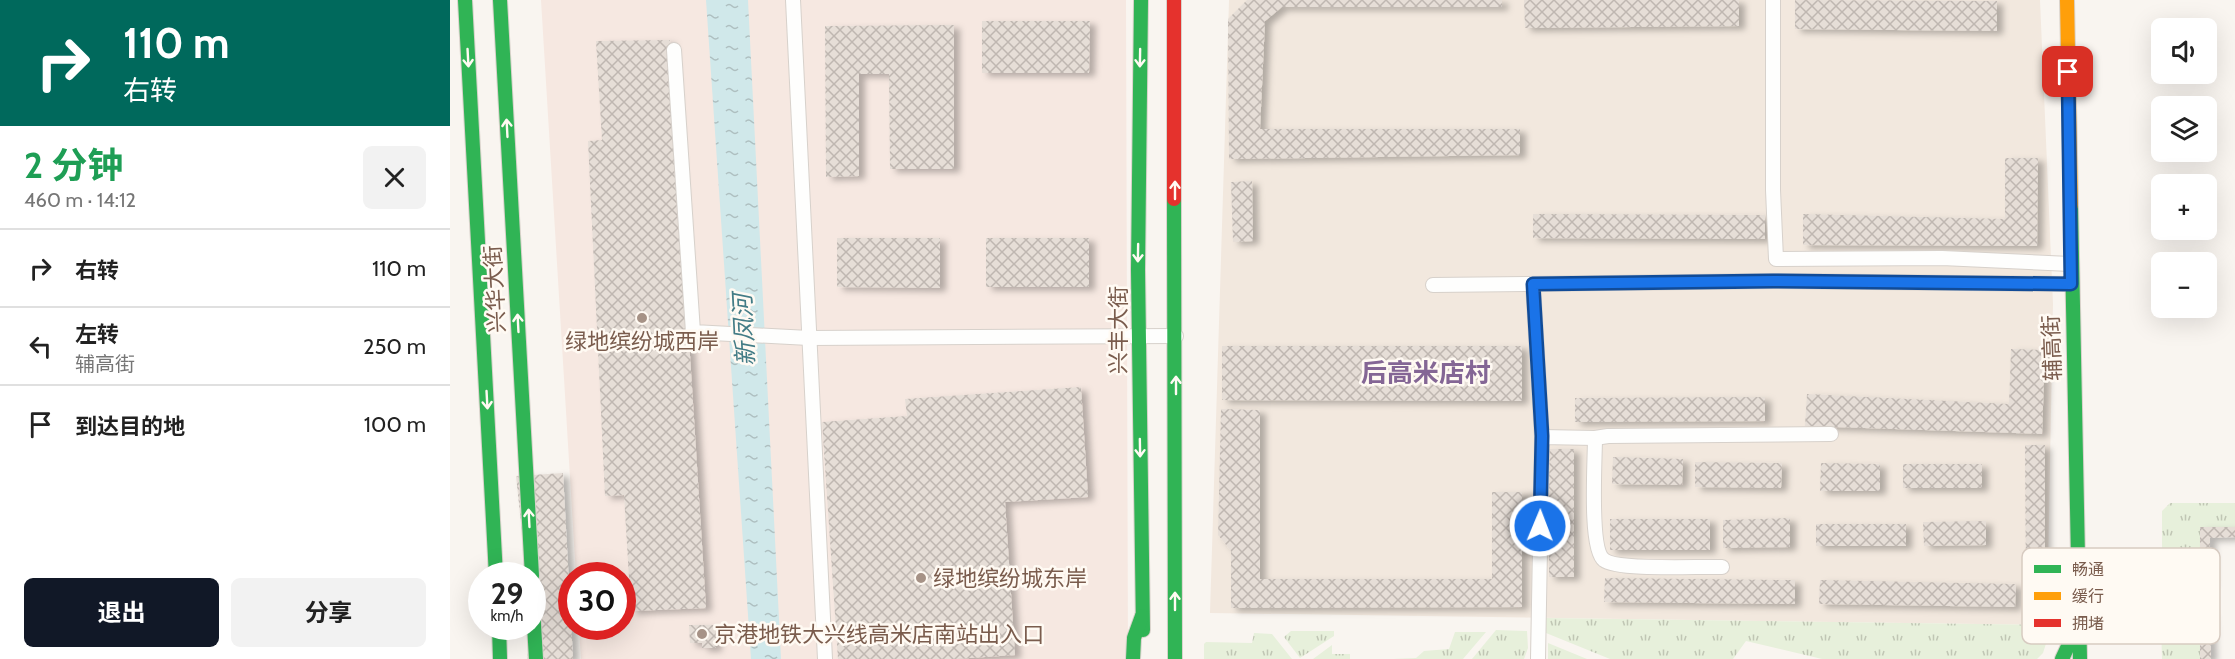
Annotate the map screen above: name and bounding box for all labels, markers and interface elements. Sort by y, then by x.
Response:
text: 110 m [123,17,230,69]
map controls [2151,18,2217,318]
button: sound [2151,18,2217,84]
icon: right [24,24,102,102]
pin [2042,46,2093,97]
one-way arrow [463,48,474,68]
one-way arrow [1135,48,1146,68]
icon: arrive [2051,55,2084,88]
text: 右转 [123,74,177,107]
button: layers [2151,96,2217,162]
one-way arrow [502,119,513,139]
text: 2 分钟 [24,143,123,187]
button: close [363,146,426,209]
button: + [2151,174,2217,240]
one-way arrow [1169,180,1181,200]
text: 460 m · 14:12 [24,188,136,212]
one-way arrow [1133,243,1144,263]
street label: 兴华大街 [479,244,511,334]
icon: right [24,252,57,285]
button: − [2151,252,2217,318]
text: 110 m [372,255,426,282]
text: 右转 [75,257,119,284]
street label: 兴丰大街 [1105,286,1132,374]
water label: 新凤河 [727,289,760,367]
marker: 绿地缤纷城西岸 [635,311,649,325]
one-way arrow [512,313,523,333]
street label: 辅高街 [2037,315,2067,381]
text: 左转 [75,321,119,348]
place label: 绿地缤纷城西岸 [565,328,719,355]
icon: left [24,330,57,363]
text: 250 m [363,333,426,360]
text: 辅高街 [75,352,135,376]
district label: 后高米店村 [1361,357,1491,389]
one-way arrow [1170,375,1182,395]
one-way arrow [481,389,492,409]
icon: arrive [24,408,57,441]
text: 100 m [364,411,426,438]
text: 到达目的地 [75,413,185,440]
one-way arrow [1134,438,1146,458]
position arrow [1508,494,1572,558]
one-way arrow [523,508,534,528]
legend [2022,548,2220,644]
text: 畅通 [2072,560,2104,579]
speed limit sign: 30 [558,562,636,640]
place label: 绿地缤纷城东岸 [933,565,1087,592]
marker: 绿地缤纷城东岸 [914,571,928,585]
text: 29 [491,575,523,612]
button: 退出 [24,578,219,647]
button: 分享 [231,578,426,647]
text: 缓行 [2072,587,2104,606]
one-way arrow [1169,591,1181,611]
text: km/h [491,607,523,625]
text: 拥堵 [2072,614,2104,633]
place label: 京港地铁大兴线高米店南站出入口 [714,621,1044,648]
marker: 京港地铁大兴线高米店南站出入口 [695,627,709,641]

